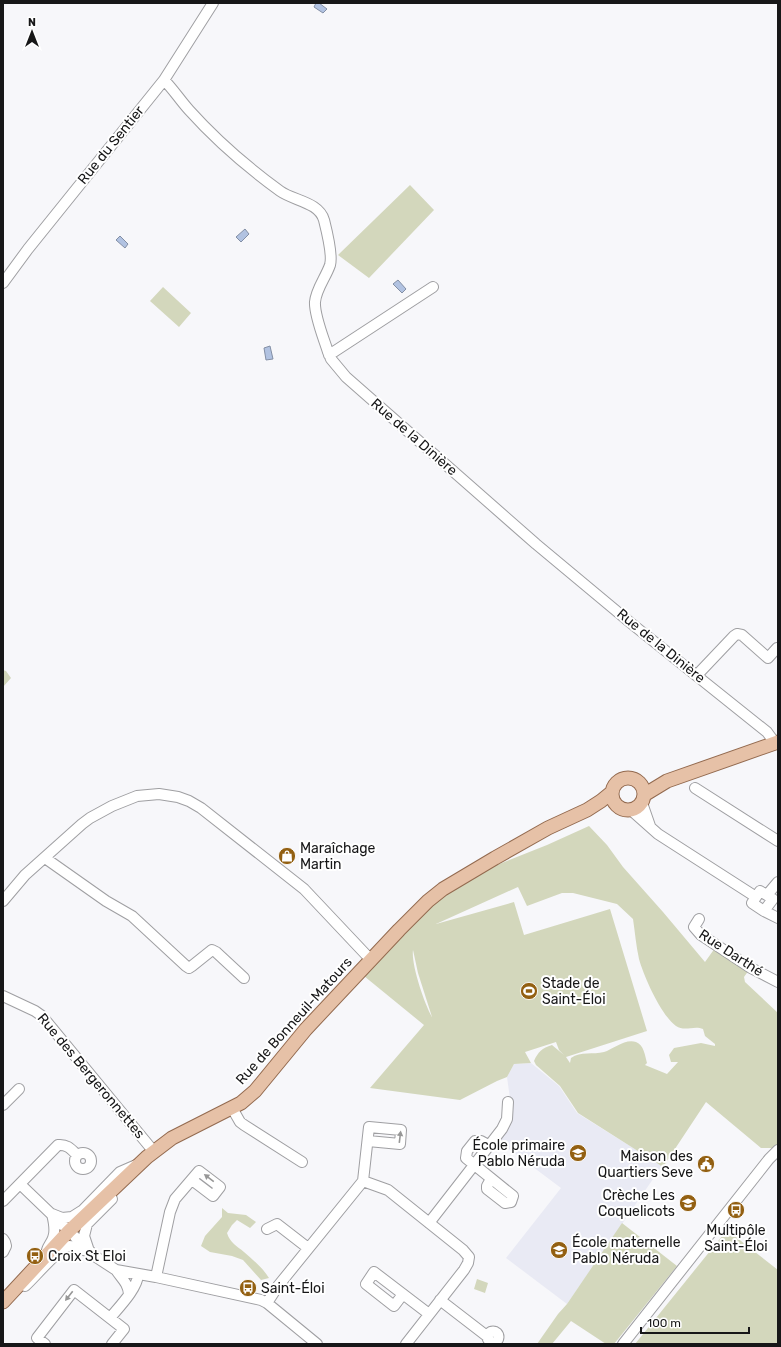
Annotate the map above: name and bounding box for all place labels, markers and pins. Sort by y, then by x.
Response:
place label: Maraîchage Martin [300,840,376,873]
shop icon: Maraîchage Martin [277,846,297,866]
place label: Stade de Saint-Éloi [542,975,606,1008]
sports icon: Stade de Saint-Éloi [519,981,539,1001]
place label: École primaire Pablo Néruda [473,1136,565,1170]
school or university icon: École primaire Pablo Néruda [568,1143,588,1163]
place label: Maison des Quartiers Seve [598,1148,693,1181]
public building icon: Maison des Quartiers Seve [696,1154,716,1174]
place label: Crèche Les Coquelicots [598,1187,675,1220]
school or university icon: Crèche Les Coquelicots [678,1193,698,1213]
bus stop icon: Multipôle Saint-Éloi [726,1200,746,1220]
place label: Multipôle Saint-Éloi [704,1222,768,1255]
place label: École maternelle Pablo Néruda [572,1233,681,1267]
school or university icon: École maternelle Pablo Néruda [549,1240,569,1260]
bus stop icon: Croix St Eloi [25,1246,45,1266]
place label: Croix St Eloi [48,1248,126,1265]
bus stop icon: Saint-Éloi [238,1278,258,1298]
place label: Saint-Éloi [261,1279,325,1297]

